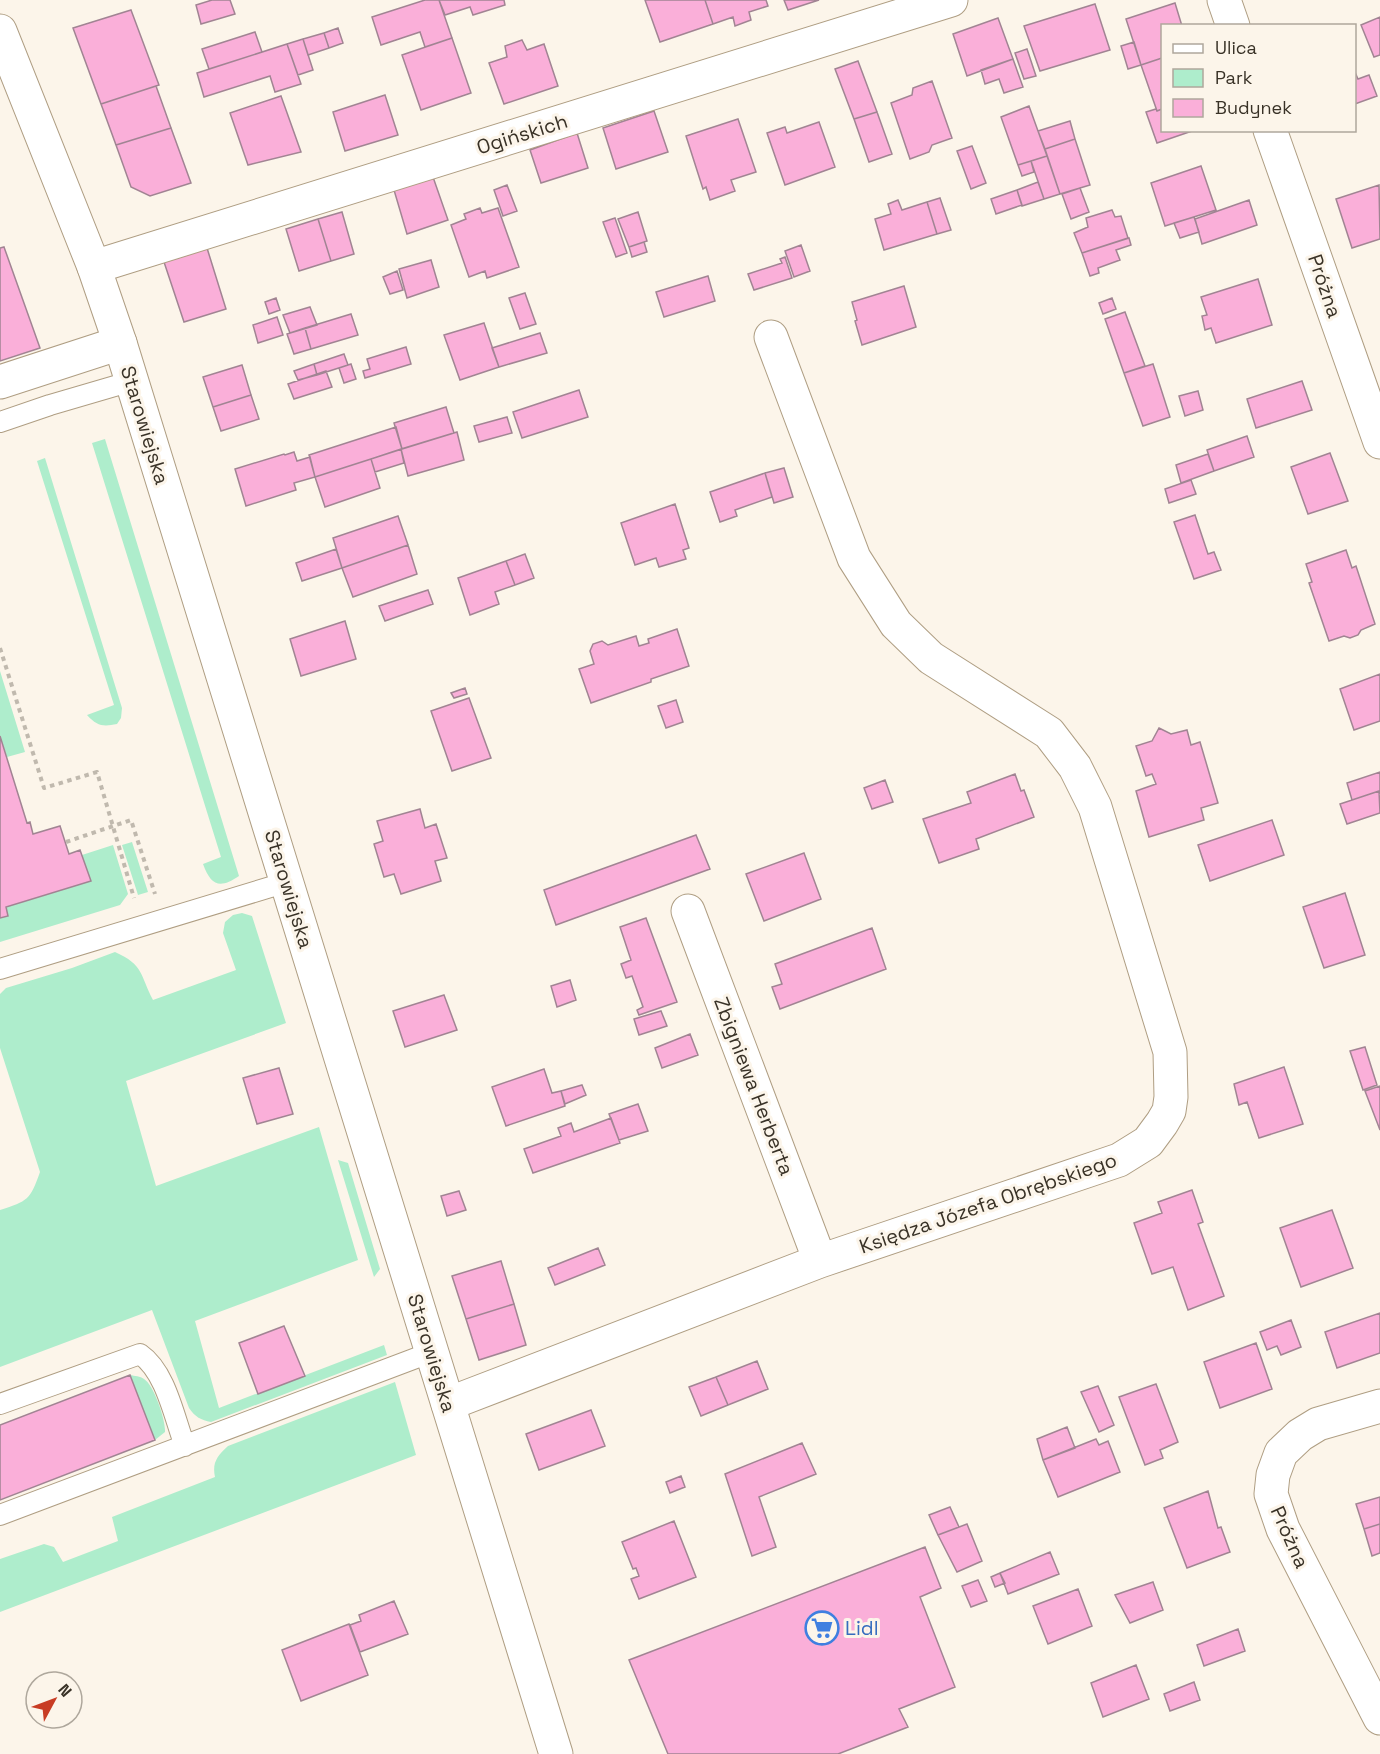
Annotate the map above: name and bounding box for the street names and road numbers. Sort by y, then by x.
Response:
street label: Ogińskich [473,108,571,160]
street label: Próżna [1302,251,1348,321]
street label: Starowiejska [115,363,175,487]
street label: Starowiejska [259,827,319,951]
street label: Zbigniewa Herberta [708,993,800,1179]
street label: Księdza Józefa Obrębskiego [856,1147,1120,1259]
street label: Starowiejska [402,1291,462,1415]
street label: Próżna [1265,1502,1315,1572]

